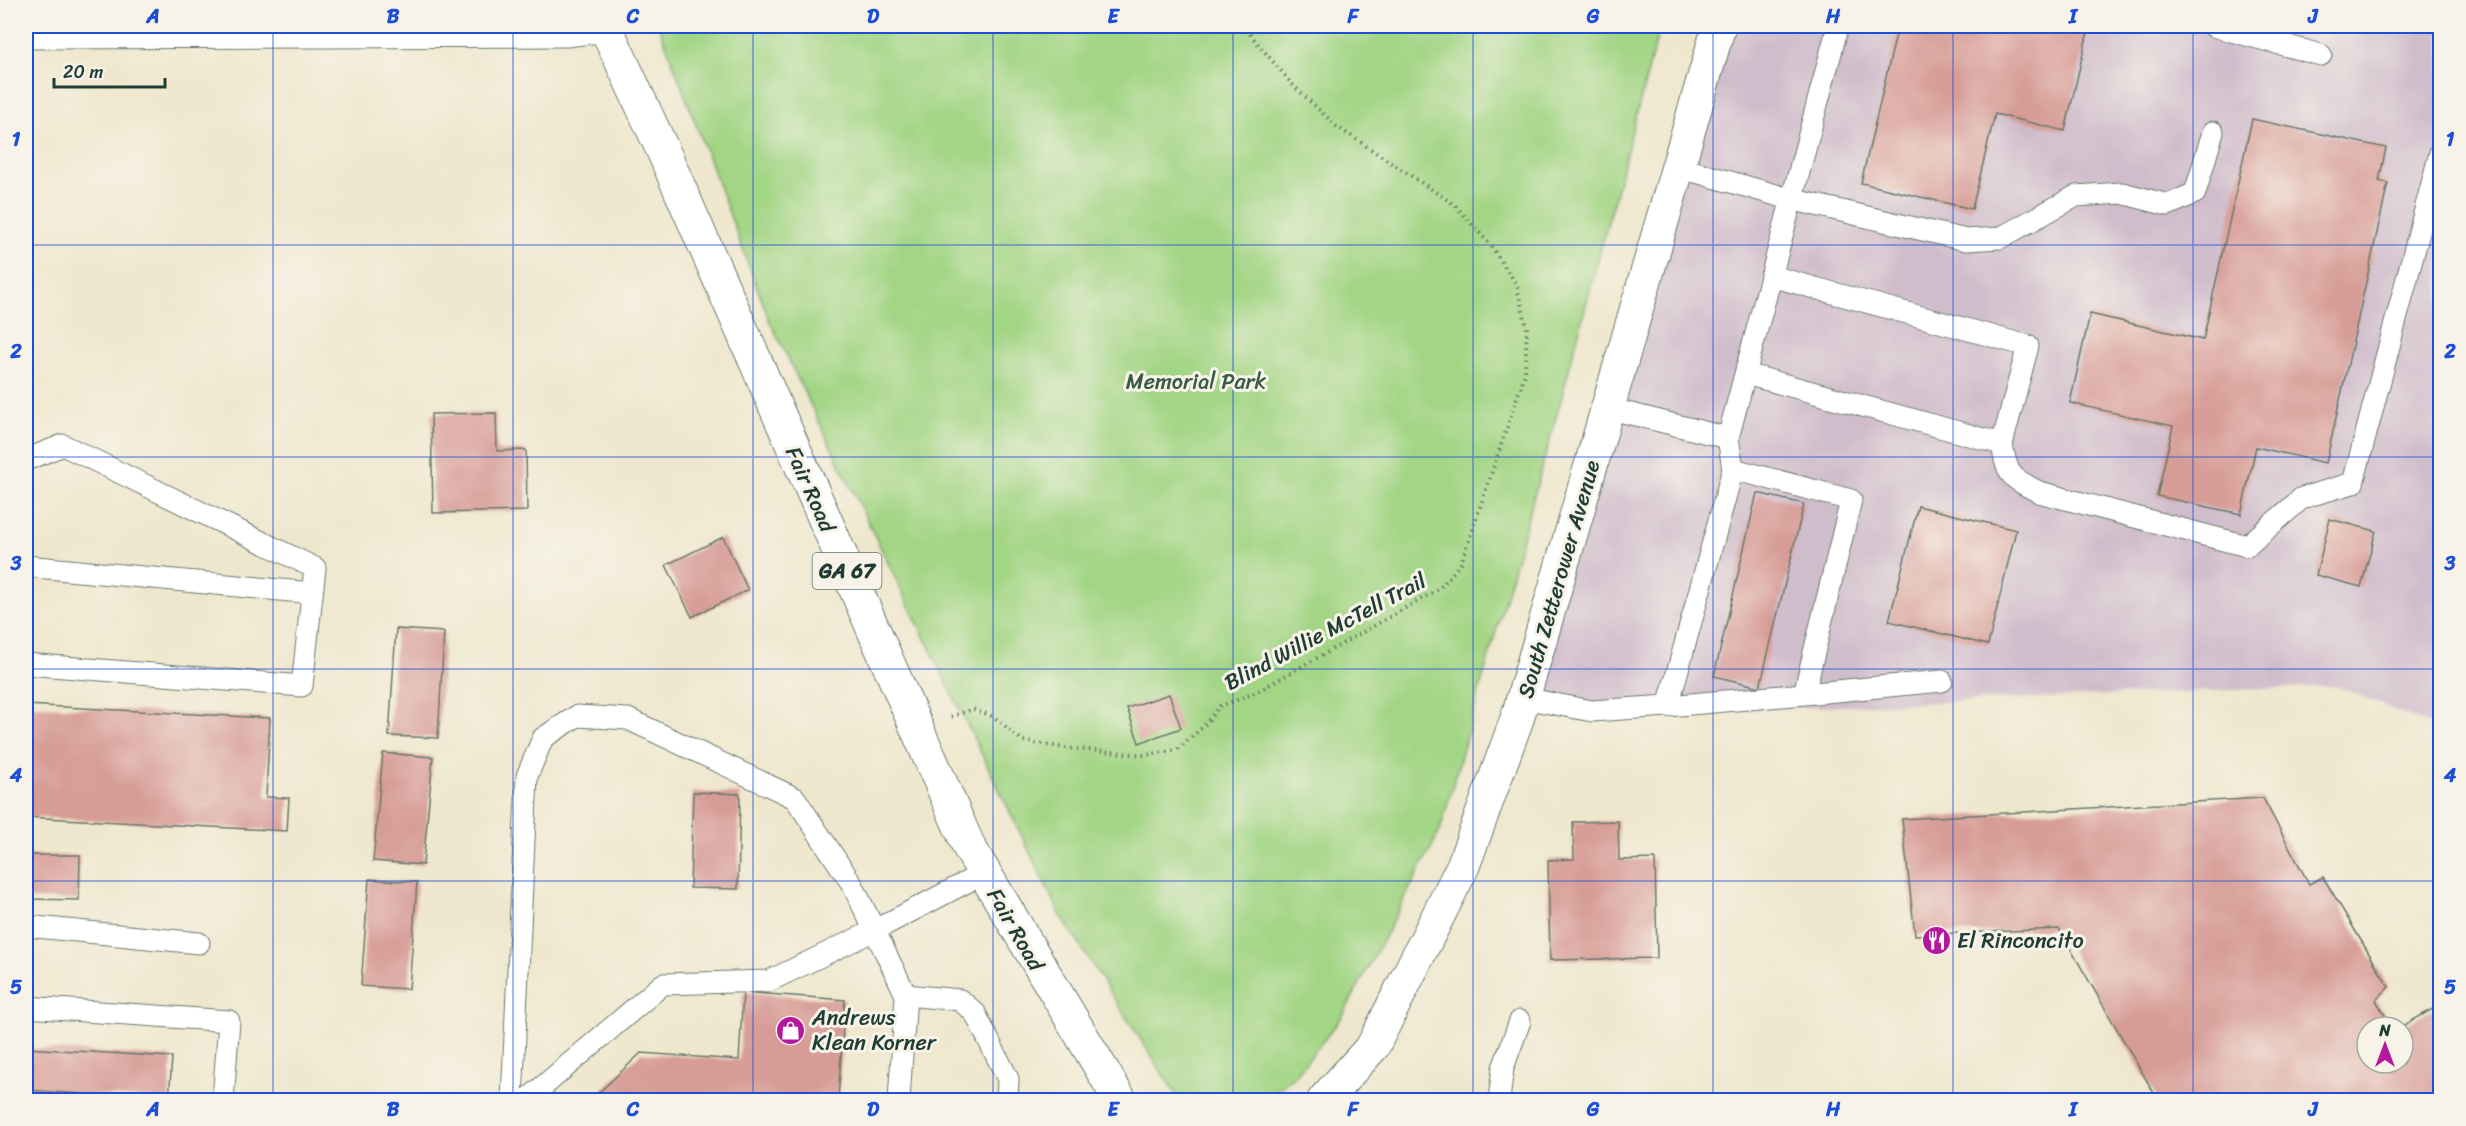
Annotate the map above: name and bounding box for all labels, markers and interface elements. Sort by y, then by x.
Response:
text: A [145,0,160,34]
text: B [387,0,400,34]
text: C [626,0,640,34]
text: D [867,0,880,34]
text: E [1107,0,1120,34]
text: F [1347,0,1360,34]
text: G [1586,0,1600,34]
text: H [1825,0,1841,34]
text: I [2068,0,2079,34]
text: J [2307,0,2319,34]
scale bar [54,51,165,89]
text: 20 m [63,56,103,88]
text: 1 [12,122,21,157]
text: 1 [2446,122,2455,157]
text: 2 [9,334,22,369]
text: 2 [2443,334,2456,369]
park label: Memorial Park [1126,362,1267,401]
street label: Fair Road [774,440,847,540]
street label: South Zetterower Avenue [1506,455,1611,703]
text: 3 [10,546,22,581]
text: 3 [2444,546,2456,581]
road number: GA 67 [812,553,882,589]
street label: Blind Willie McTell Trail [1217,561,1434,701]
text: 4 [9,758,23,793]
text: 4 [2443,758,2457,793]
street label: Fair Road [976,880,1056,980]
place label: El Rinconcito [1957,921,2084,960]
restaurant icon: El Rinconcito [1920,924,1952,956]
text: 5 [10,970,22,1005]
text: 5 [2444,970,2456,1005]
place label: Andrews Klean Korner [811,998,938,1062]
shop icon: Andrews Klean Korner [775,1014,807,1046]
north arrow [2355,1015,2415,1075]
text: N [2378,1016,2391,1045]
text: A [145,1092,160,1126]
text: B [387,1092,400,1126]
text: C [626,1092,640,1126]
text: D [867,1092,880,1126]
text: E [1107,1092,1120,1126]
text: F [1347,1092,1360,1126]
text: G [1586,1092,1600,1126]
text: H [1825,1092,1841,1126]
text: I [2068,1092,2079,1126]
text: J [2307,1092,2319,1126]

